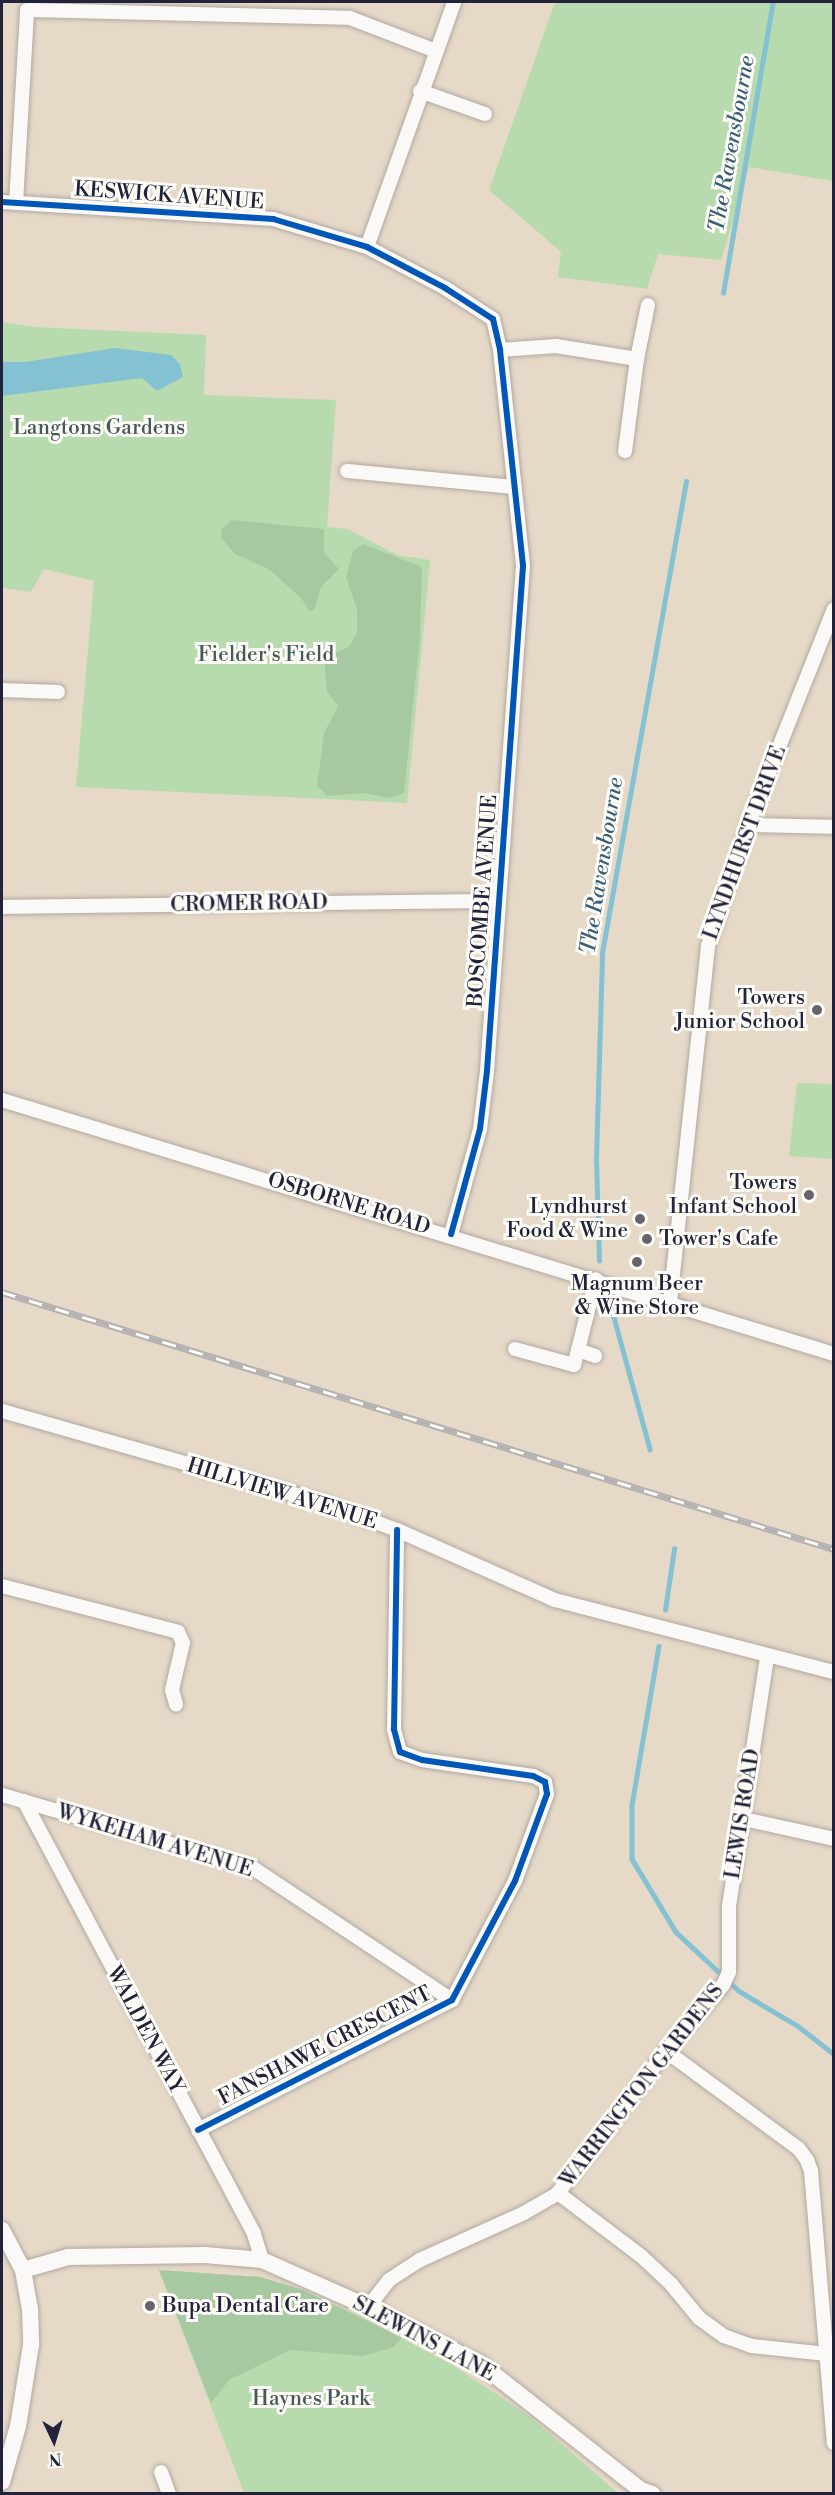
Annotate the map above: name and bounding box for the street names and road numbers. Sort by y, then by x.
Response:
street label: KESWICK AVENUE [73,177,265,215]
street label: LYNDHURST DRIVE [698,743,792,943]
street label: BOSCOMBE AVENUE [463,794,503,1008]
street label: CROMER ROAD [170,890,328,918]
street label: OSBORNE ROAD [265,1167,433,1241]
street label: HILLVIEW AVENUE [184,1453,380,1535]
street label: LEWIS ROAD [720,1747,766,1881]
street label: WYKEHAM AVENUE [54,1799,256,1883]
street label: WALDEN WAY [101,1962,189,2098]
street label: WARRINGTON GARDENS [555,1979,729,2193]
street label: FANSHAWE CRESCENT [214,1981,436,2111]
street label: SLEWINS LANE [348,2291,500,2387]

